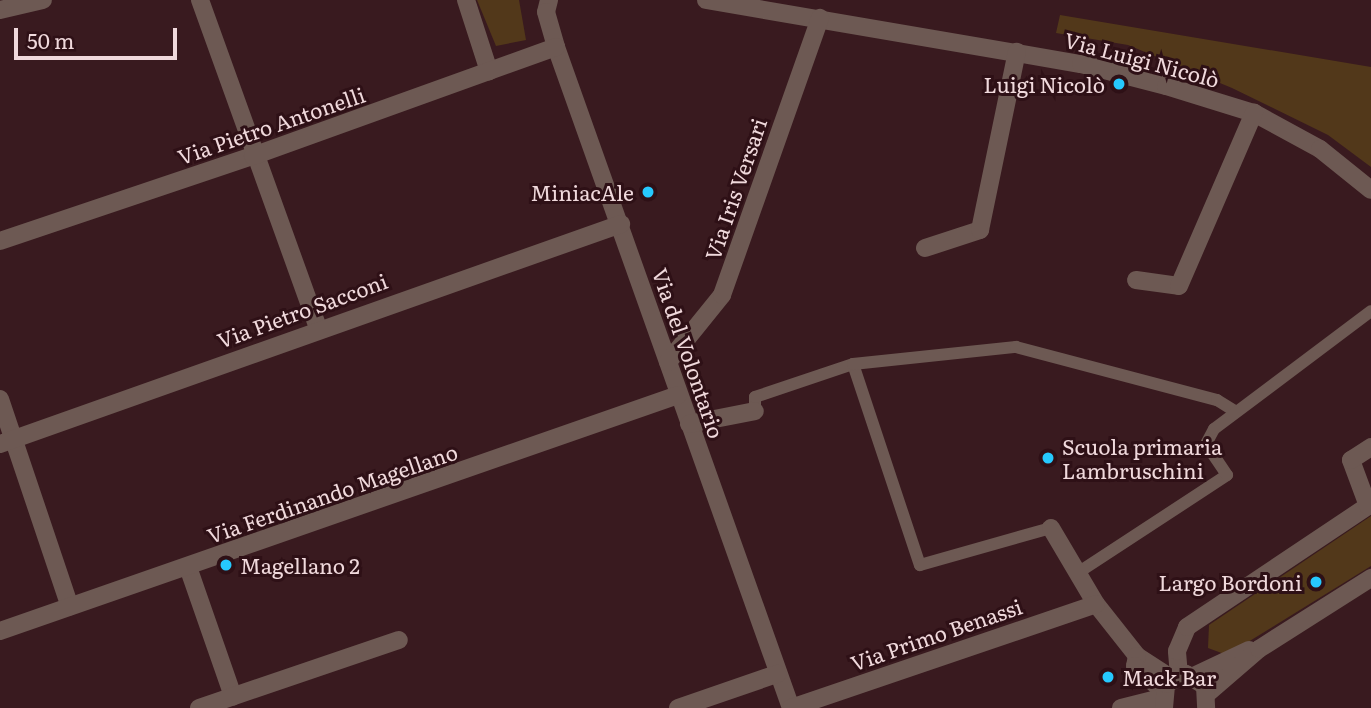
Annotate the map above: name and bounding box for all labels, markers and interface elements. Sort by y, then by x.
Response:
scale bar [18,14,180,58]
text: 50 m [27,24,74,55]
street label: Via Luigi Nicolò [1062,26,1222,92]
place label: Luigi Nicolò [983,71,1105,97]
marker: Luigi Nicolò [1111,76,1127,92]
street label: Via Pietro Antonelli [174,81,368,169]
street label: Via Iris Versari [699,115,771,263]
place label: MiniacAle [530,179,634,205]
marker: MiniacAle [640,184,656,200]
street label: Via del Volontario [648,265,730,441]
street label: Via Pietro Sacconi [213,267,391,353]
place label: Scuola primaria Lambruschini [1062,433,1222,483]
street label: Via Ferdinando Magellano [204,438,460,548]
marker: Scuola primaria Lambruschini [1040,450,1056,466]
place label: Magellano 2 [240,552,360,578]
marker: Magellano 2 [218,557,234,573]
place label: Largo Bordoni [1158,569,1302,595]
marker: Largo Bordoni [1308,574,1324,590]
street label: Via Primo Benassi [847,593,1025,675]
place label: Mack Bar [1122,664,1216,690]
marker: Mack Bar [1100,669,1116,685]

